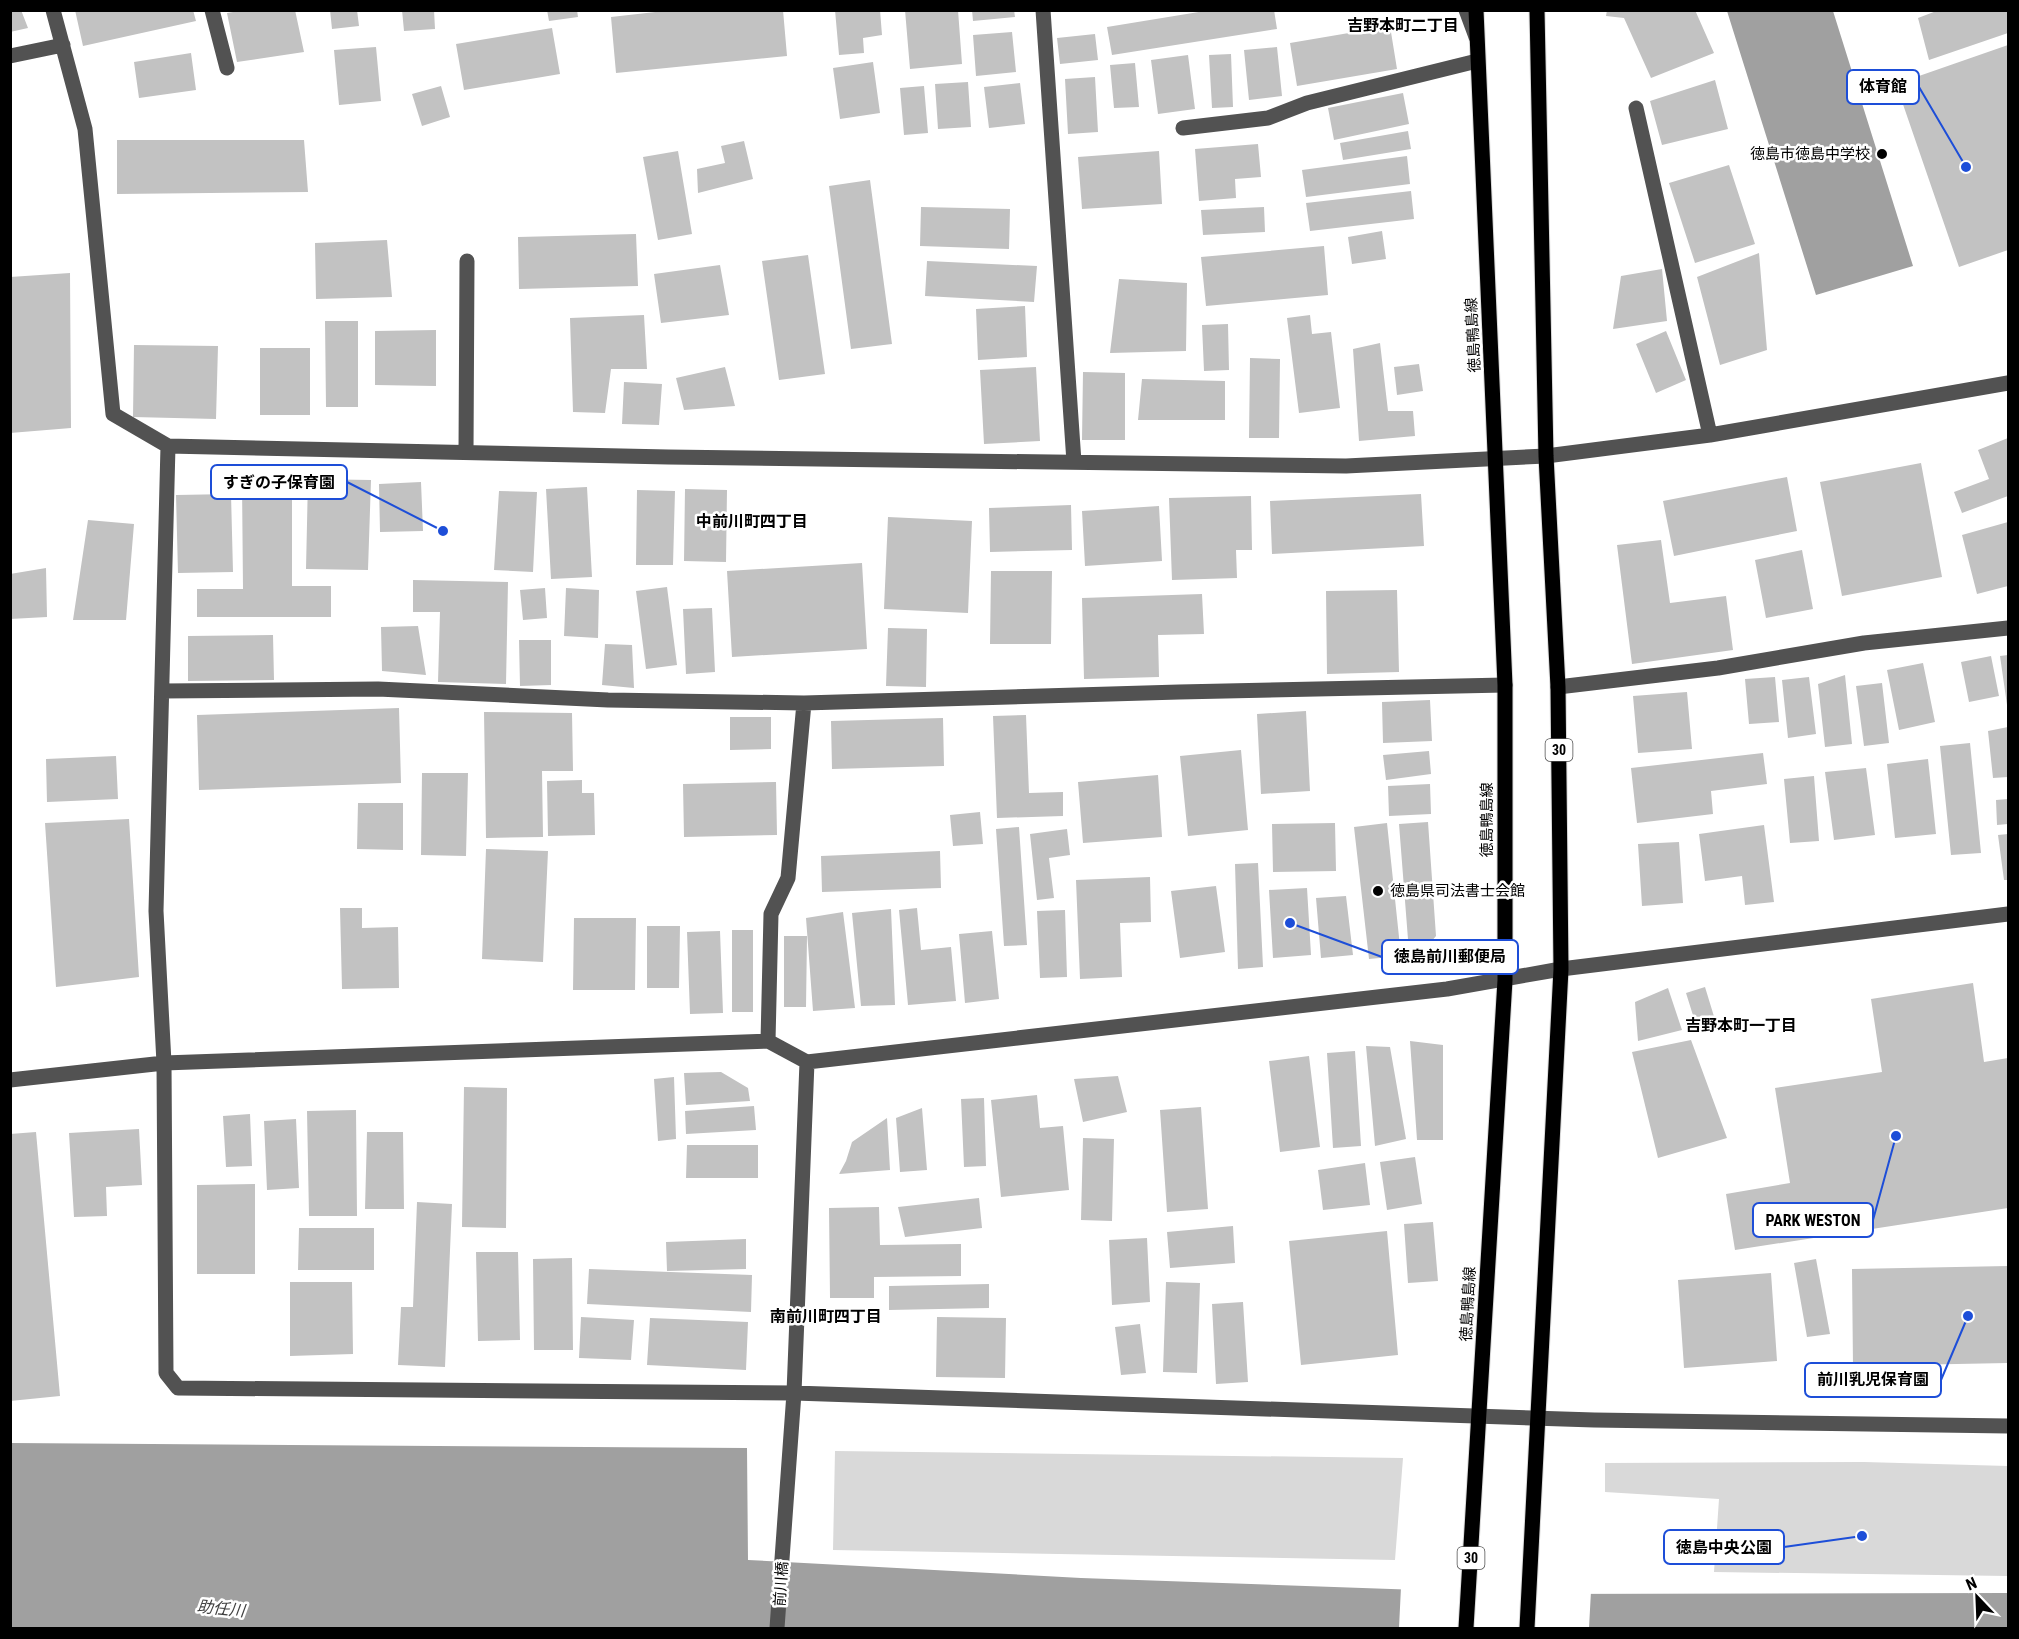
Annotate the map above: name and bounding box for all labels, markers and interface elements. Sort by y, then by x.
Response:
district label: 吉野本町二丁目 [1347,16,1459,35]
callout: 体育館 [1847,70,1919,104]
text: 体育館 [1859,77,1907,96]
place label: 徳島市徳島中学校 [1750,145,1870,163]
marker: 徳島市徳島中学校 [1875,147,1889,161]
street label: 徳島鴨島線 [1462,297,1484,373]
callout: すぎの子保育園 [211,465,347,499]
text: すぎの子保育園 [223,473,335,492]
district label: 中前川町四丁目 [696,512,808,531]
road number: 30 [1546,739,1572,761]
street label: 徳島鴨島線 [1478,782,1496,858]
place label: 徳島県司法書士会館 [1390,882,1525,900]
marker: 徳島県司法書士会館 [1371,884,1385,898]
callout: 徳島前川郵便局 [1382,940,1518,974]
text: 徳島前川郵便局 [1394,947,1506,966]
district label: 吉野本町一丁目 [1685,1016,1797,1035]
callout: PARK WESTON [1753,1203,1873,1237]
text: PARK WESTON [1765,1211,1861,1230]
street label: 徳島鴨島線 [1457,1266,1479,1342]
district label: 南前川町四丁目 [770,1307,882,1326]
callout: 前川乳児保育園 [1805,1363,1941,1397]
text: 前川乳児保育園 [1817,1370,1929,1389]
callout: 徳島中央公園 [1664,1530,1784,1564]
text: 徳島中央公園 [1676,1538,1772,1557]
road number: 30 [1458,1547,1484,1569]
street label: 前川橋 [770,1561,792,1607]
north arrow [1947,1567,2007,1627]
text: N [1963,1573,1980,1594]
water label: 助任川 [196,1597,248,1621]

